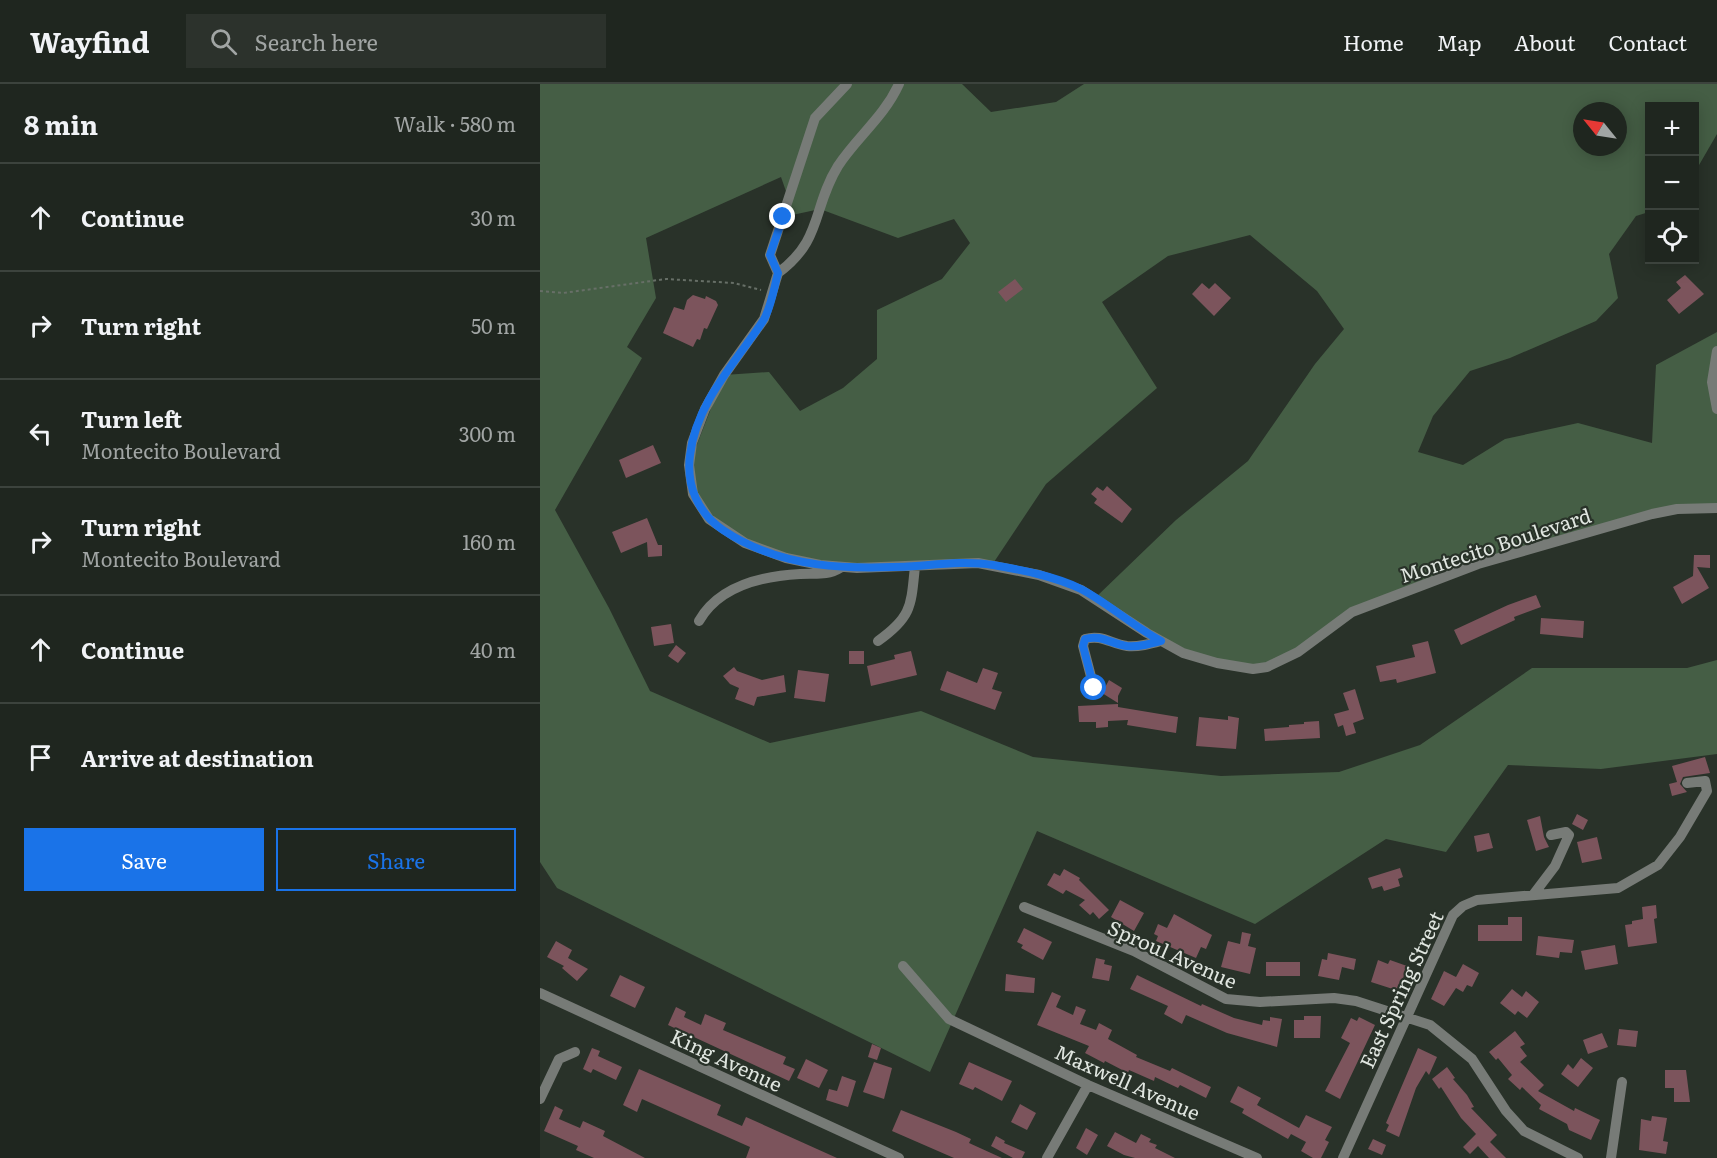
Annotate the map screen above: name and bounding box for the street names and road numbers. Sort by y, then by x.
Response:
street label: Montecito Boulevard [1395,499,1595,589]
street label: East Spring Street [1350,906,1450,1072]
street label: Sproul Avenue [1104,911,1242,995]
street label: King Avenue [666,1020,788,1098]
street label: Maxwell Avenue [1050,1035,1206,1127]

